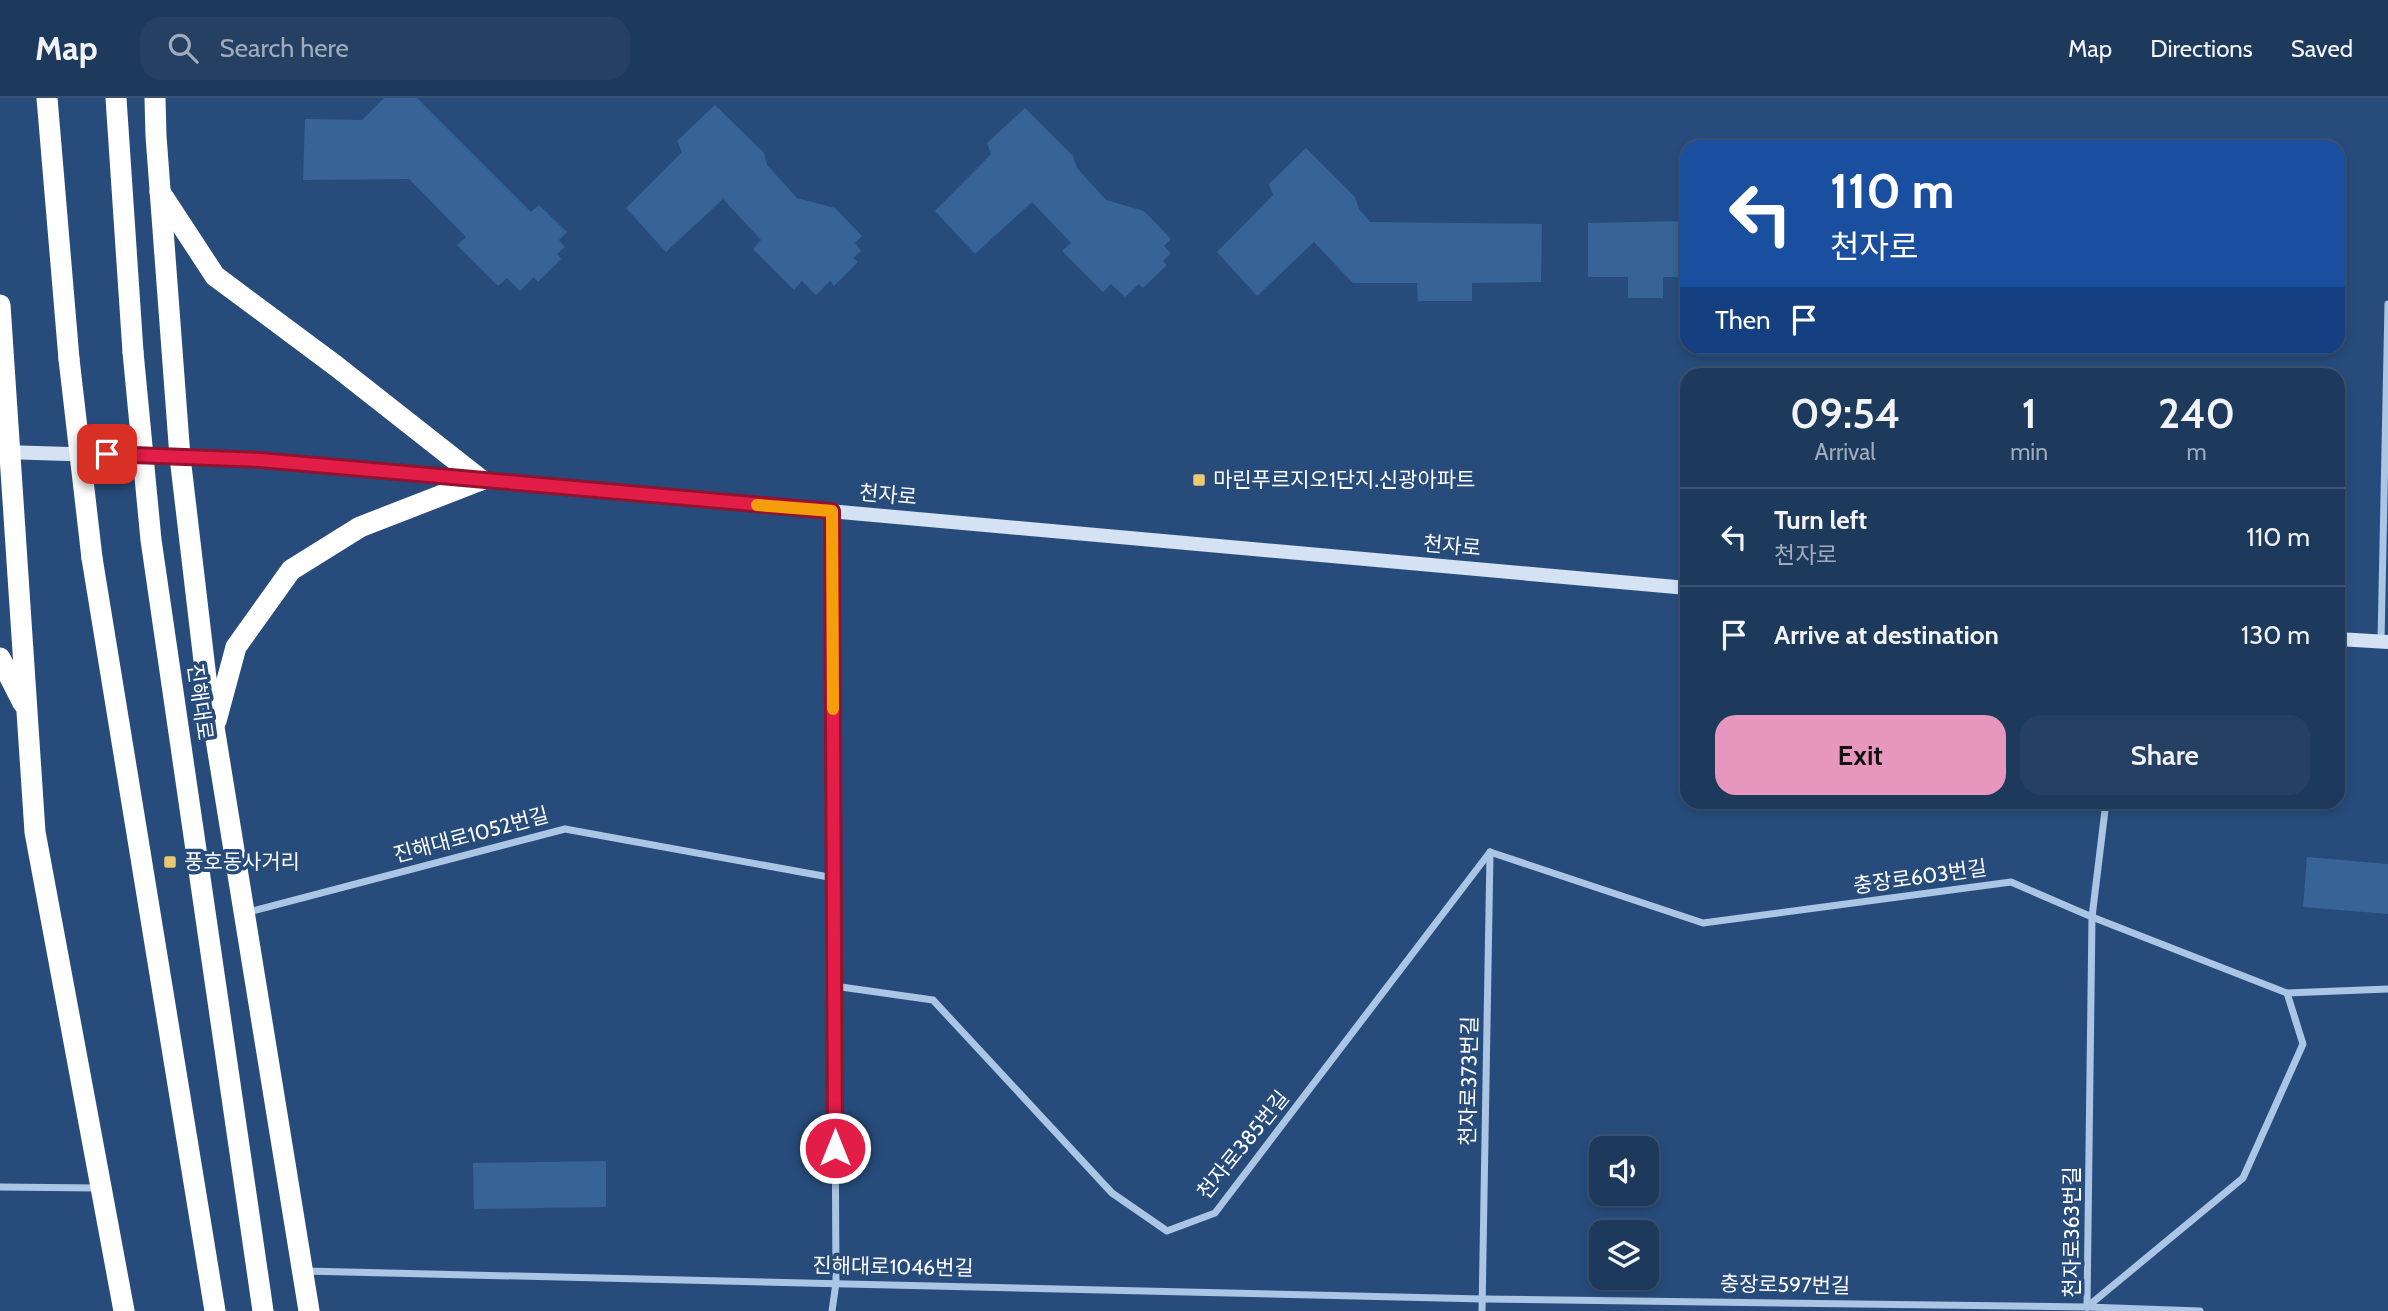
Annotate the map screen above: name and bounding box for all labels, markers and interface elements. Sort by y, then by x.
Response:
search box [140,17,630,80]
text: Map [35,28,98,68]
icon: search [164,29,202,67]
text: Search here [220,32,349,64]
text: Map [2068,34,2112,63]
text: Directions [2150,34,2253,63]
text: Saved [2291,34,2353,63]
text: 110 m [1830,161,1954,220]
icon: left [1715,168,1806,259]
text: 천자로 [1830,227,1918,266]
icon: arrive [1785,301,1823,339]
text: Then [1715,304,1771,336]
text: 09:54 [1790,387,1900,439]
text: 1 [2022,387,2037,439]
text: 240 [2158,387,2235,439]
pin [77,424,137,484]
icon: arrive [88,435,126,473]
text: Arrival [1814,438,1876,466]
text: min [2010,438,2048,466]
text: m [2186,438,2207,466]
place label: 마린푸르지오1단지.신광아파트 [1213,467,1475,492]
marker: 마린푸르지오1단지.신광아파트 [1191,472,1207,488]
street label: 천자로 [858,480,918,509]
text: Turn left [1774,504,1867,536]
icon: left [1715,518,1753,556]
text: 110 m [2246,521,2310,553]
street label: 천자로 [1422,531,1482,560]
text: 천자로 [1774,541,1837,569]
icon: arrive [1715,616,1753,654]
text: Arrive at destination [1774,619,1999,651]
text: 130 m [2241,619,2310,651]
street label: 진해대로 [183,662,218,742]
button: Exit [1715,715,2006,795]
button: Share [2020,715,2310,795]
street label: 진해대로1052번길 [390,802,551,867]
place label: 풍호동사거리 [184,849,300,874]
marker: 풍호동사거리 [162,854,178,870]
street label: 충장로603번길 [1852,855,1988,898]
street label: 천자로373번길 [1455,1016,1482,1146]
street label: 천자로385번길 [1191,1086,1294,1204]
position arrow [798,1111,872,1185]
map controls [1589,1136,1659,1290]
button: sound [1589,1136,1659,1206]
street label: 천자로363번길 [2059,1166,2084,1298]
button: layers [1589,1220,1659,1290]
street label: 진해대로1046번길 [812,1253,974,1280]
street label: 충장로597번길 [1720,1271,1850,1298]

